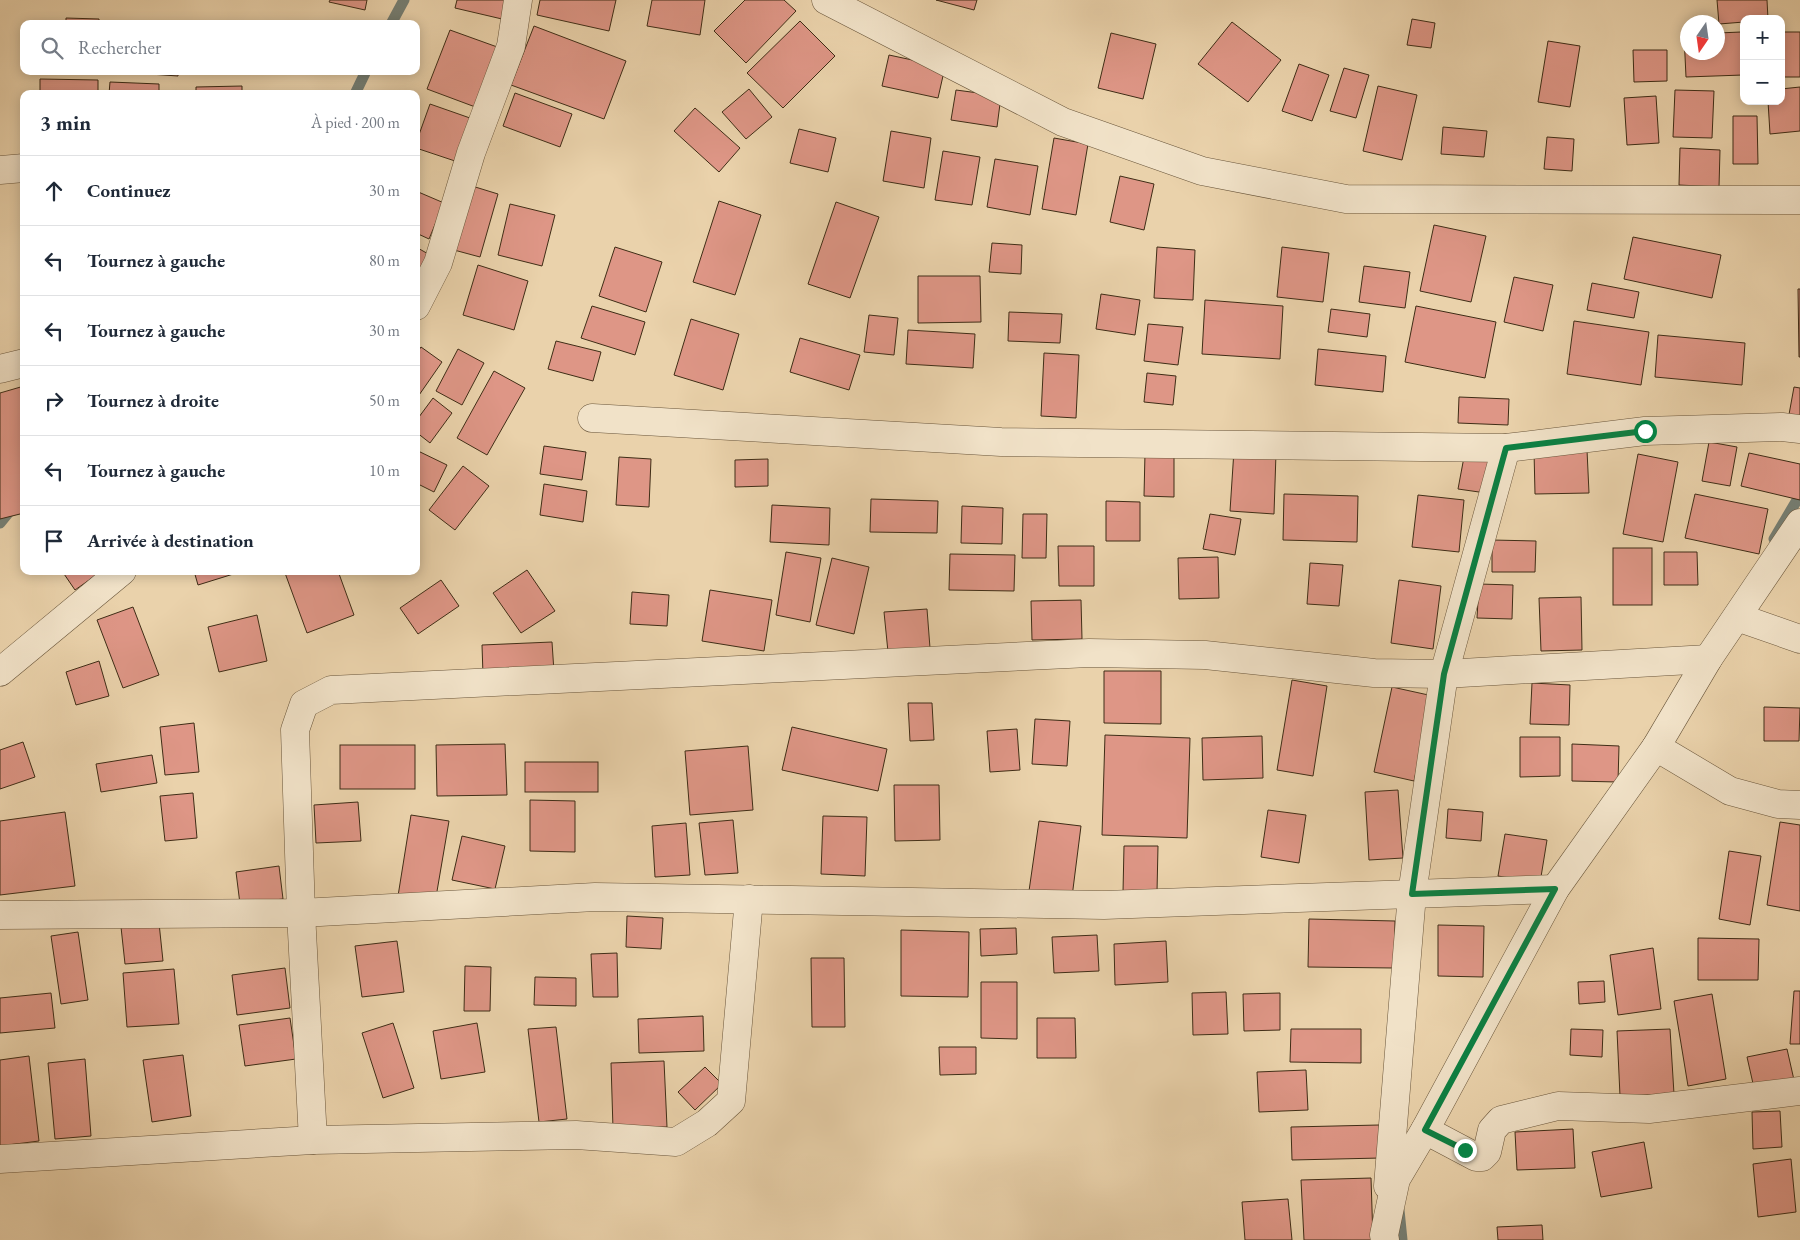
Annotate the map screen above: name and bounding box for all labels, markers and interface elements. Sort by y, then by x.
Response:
north arrow [1680,15,1725,60]
map controls [1740,15,1785,105]
button: + [1740,15,1785,60]
search box [20,20,420,75]
icon: search [38,34,66,62]
text: Rechercher [78,35,161,60]
button: − [1740,60,1785,105]
text: 3 min [40,109,91,136]
text: À pied · 200 m [311,112,400,133]
icon: ahead [40,177,68,205]
text: Continuez [87,178,171,203]
text: 30 m [369,180,400,201]
icon: left [40,247,68,275]
text: Tournez à gauche [87,248,225,273]
text: 80 m [369,250,400,271]
icon: left [40,317,68,345]
text: Tournez à gauche [87,318,225,343]
text: 30 m [369,320,400,341]
icon: right [40,387,68,415]
text: Tournez à droite [87,388,219,413]
text: 50 m [369,390,400,411]
route start [1634,420,1657,443]
icon: left [40,457,68,485]
text: Tournez à gauche [87,458,225,483]
text: 10 m [369,460,400,481]
icon: arrive [40,527,68,555]
text: Arrivée à destination [87,528,254,553]
route end [1454,1139,1477,1162]

